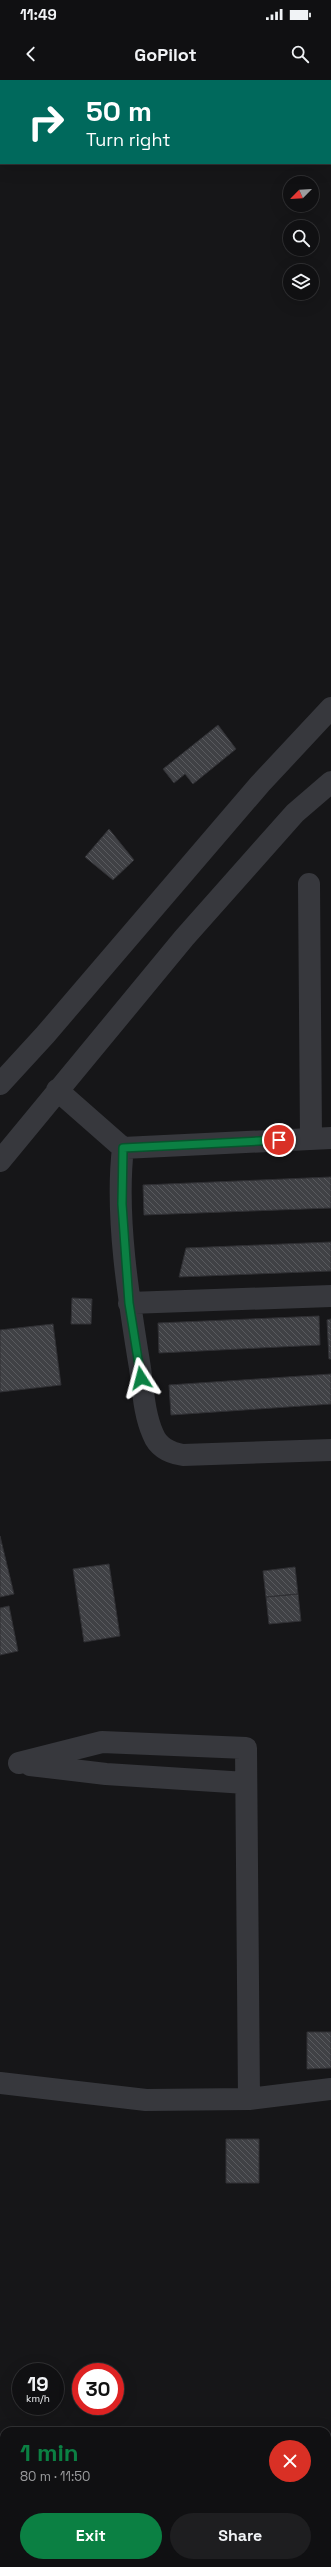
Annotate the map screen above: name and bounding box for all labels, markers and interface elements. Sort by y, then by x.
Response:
text: 11:49 [20,5,57,24]
icon: back [20,43,42,65]
text: GoPilot [134,43,197,66]
icon: search [289,43,311,65]
text: 50 m [86,93,152,129]
icon: right [20,96,72,148]
text: Turn right [86,128,170,151]
north arrow [283,176,319,212]
map controls [283,176,319,300]
button: search [283,220,319,256]
button: layers [283,264,319,300]
pin [262,1123,296,1157]
icon: arrive [268,1129,290,1151]
position arrow [120,1357,162,1399]
speed limit sign: 30 [72,2363,124,2415]
text: 19 [27,2371,49,2397]
text: km/h [26,2392,50,2405]
text: 1 min [20,2437,79,2468]
button: close [269,2440,311,2482]
text: 80 m · 11:50 [20,2468,90,2485]
button: Exit [20,2513,162,2559]
button: Share [170,2513,311,2559]

